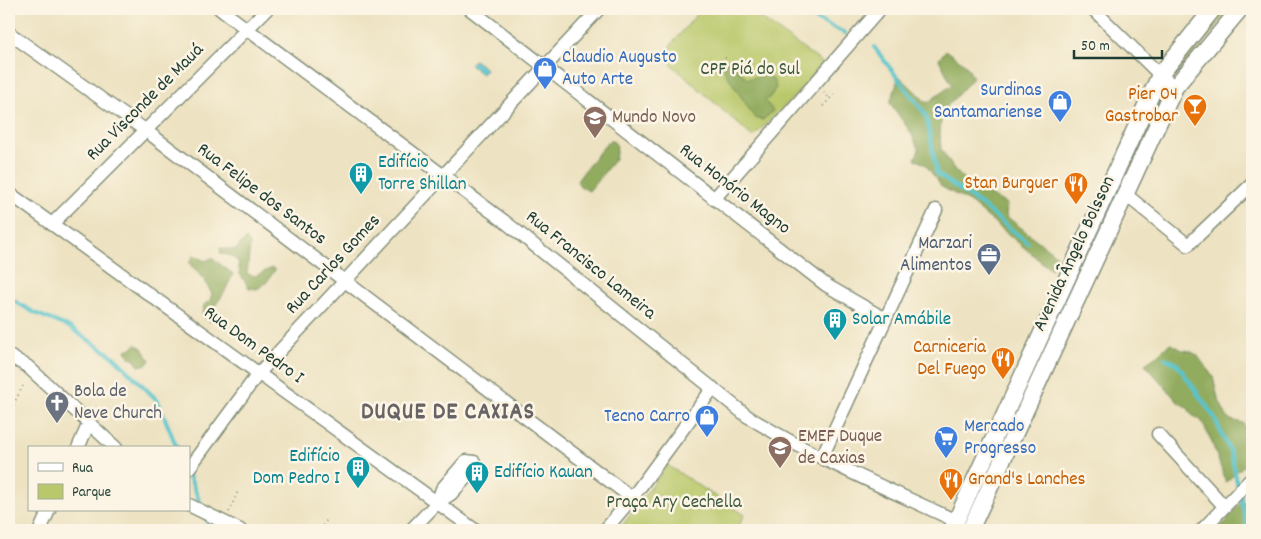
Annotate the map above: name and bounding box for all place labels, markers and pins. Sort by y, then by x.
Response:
place label: Claudio Augusto Auto Arte [562,45,677,94]
shop icon: Claudio Augusto Auto Arte [532,56,558,90]
place label: Surdinas Santamariense [934,78,1042,127]
place label: Pier 04 Gastrobar [1105,82,1178,131]
shop icon: Surdinas Santamariense [1047,89,1073,123]
bar icon: Pier 04 Gastrobar [1182,93,1208,127]
school or university icon: Mundo Novo [582,105,608,139]
place label: Mundo Novo [612,105,696,132]
place label: Edifício Torre Shillan [378,150,466,199]
building icon: Edifício Torre Shillan [348,161,374,195]
place label: Stan Burguer [964,171,1058,198]
restaurant icon: Stan Burguer [1063,171,1089,205]
place label: Marzari Alimentos [900,231,973,280]
office icon: Marzari Alimentos [976,242,1002,276]
building icon: Solar Amábile [822,307,848,341]
place label: Solar Amábile [852,307,951,334]
place label: Carniceria Del Fuego [913,335,987,384]
restaurant icon: Carniceria Del Fuego [990,346,1016,380]
place label: Bola de Neve Church [74,379,162,428]
church icon: Bola de Neve Church [44,390,70,424]
place label: Tecno Carro [604,404,690,431]
shop icon: Tecno Carro [694,404,720,438]
place label: Mercado Progresso [964,414,1036,463]
place label: EMEF Duque de Caxias [798,424,882,473]
supermarket icon: Mercado Progresso [933,425,959,459]
school or university icon: EMEF Duque de Caxias [767,435,793,469]
place label: Edifício Dom Pedro I [253,444,340,493]
building icon: Edifício Dom Pedro I [345,455,371,489]
building icon: Edifício Kauan [464,460,490,494]
place label: Edifício Kauan [494,460,593,487]
restaurant icon: Grand's Lanches [938,467,964,501]
place label: Grand's Lanches [968,467,1086,494]

